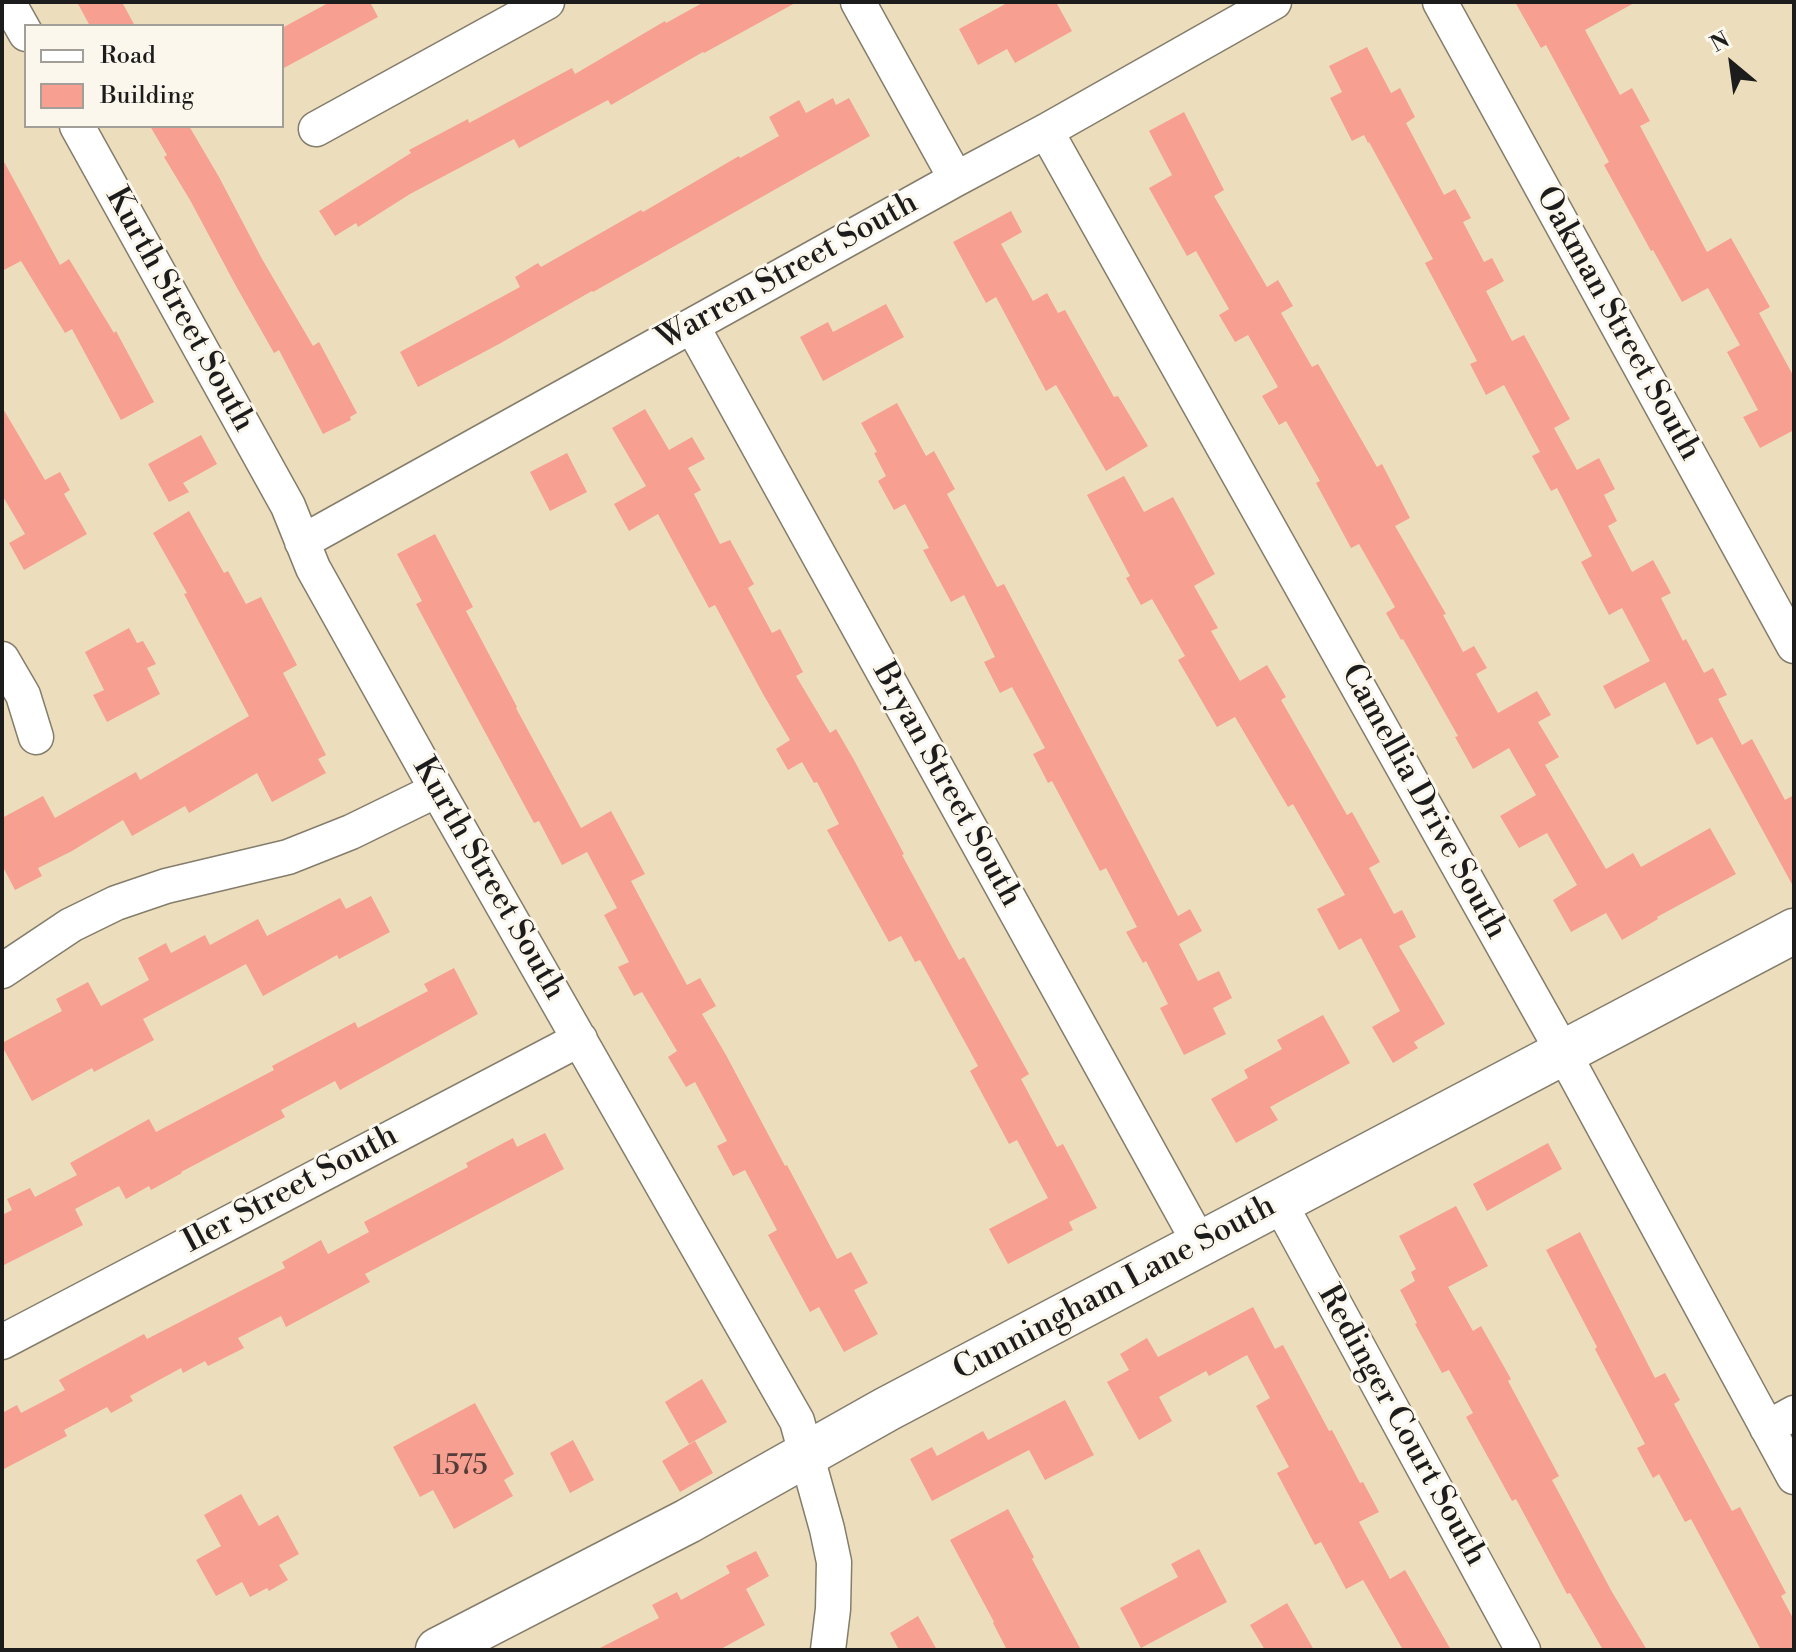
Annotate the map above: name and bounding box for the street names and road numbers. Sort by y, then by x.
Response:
street label: Kurth Street South [96,181,262,439]
street label: Oakman Street South [1526,181,1708,467]
street label: Warren Street South [651,184,925,360]
street label: Bryan Street South [863,656,1029,914]
street label: Camellia Drive South [1332,658,1514,946]
street label: Kurth Street South [403,751,573,1007]
street label: Iler Street South [177,1117,405,1263]
street label: Cunningham Lane South [947,1188,1283,1390]
street label: Redinger Court South [1308,1279,1494,1573]

